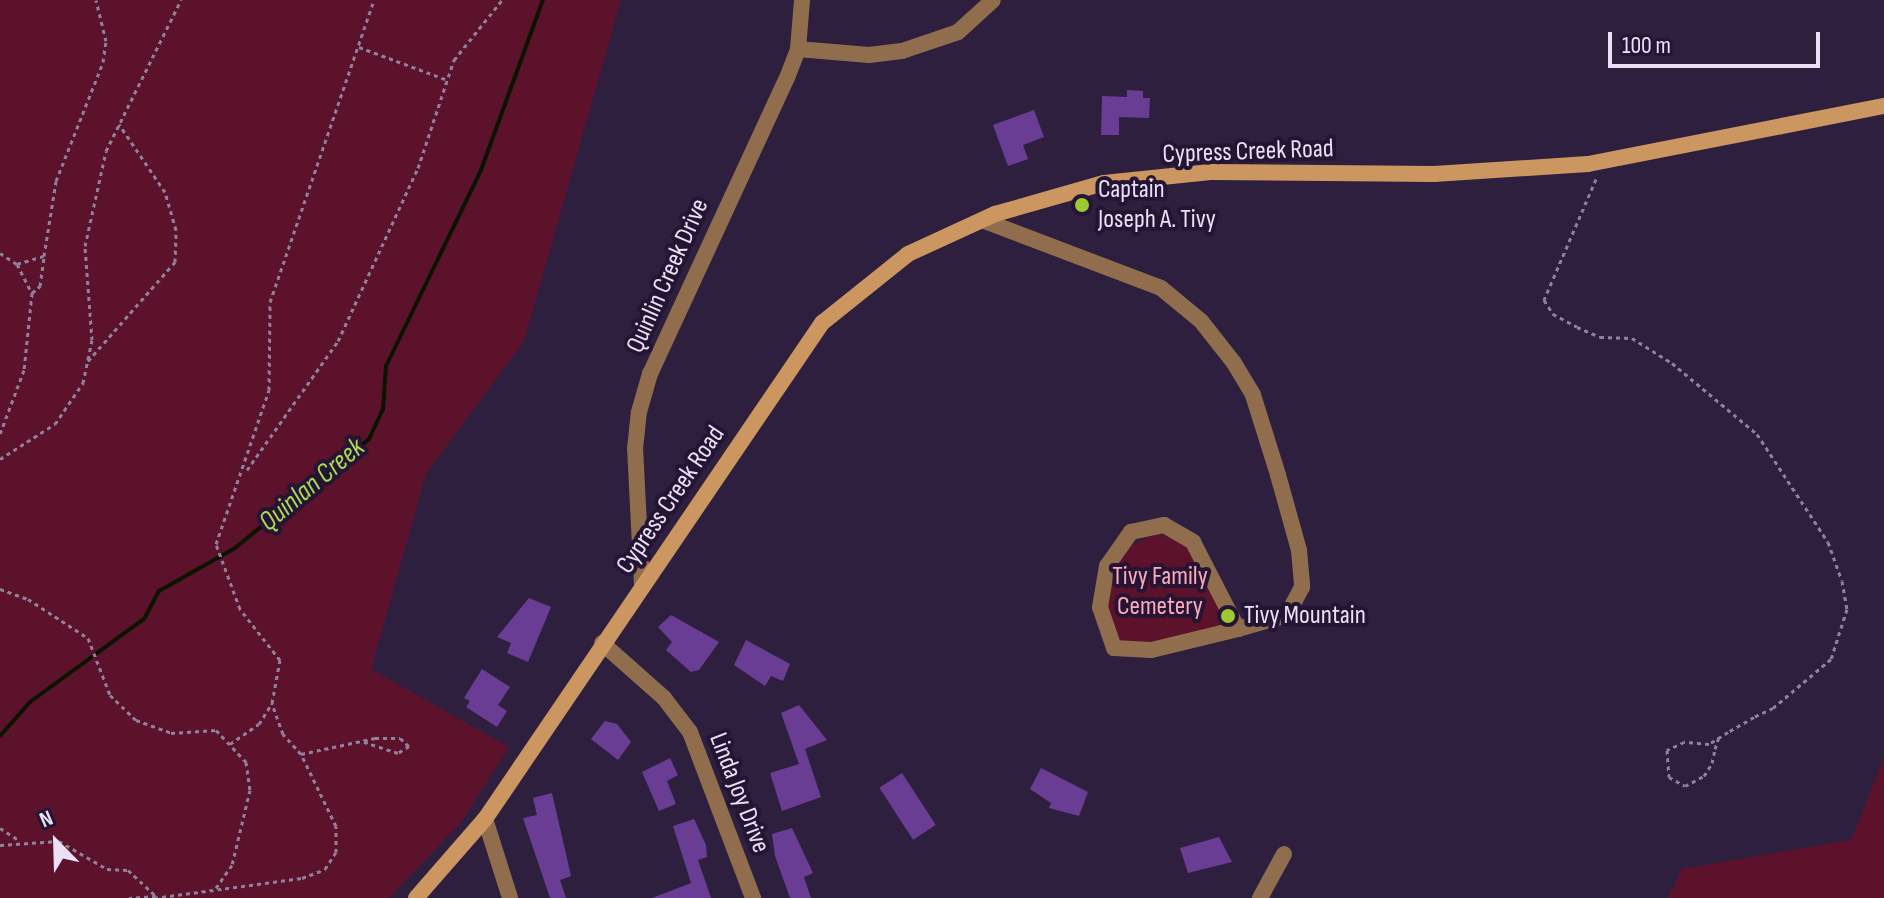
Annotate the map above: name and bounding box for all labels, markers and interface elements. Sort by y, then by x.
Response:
scale bar [1612,16,1824,66]
text: 100 m [1622,31,1671,60]
street label: Cypress Creek Road [1162,133,1334,171]
place label: Captain Joseph A. Tivy [1098,174,1216,236]
street label: Quinlin Creek Drive [620,194,716,358]
marker: Captain Joseph A. Tivy [1073,196,1091,214]
street label: Cypress Creek Road [610,420,732,580]
water label: Quinlan Creek [252,431,372,539]
park label: Tivy Family Cemetery [1112,561,1208,622]
place label: Tivy Mountain [1244,600,1366,632]
marker: Tivy Mountain [1219,607,1237,625]
street label: Linda Joy Drive [702,729,776,857]
north arrow [16,802,96,882]
text: N [36,805,57,834]

